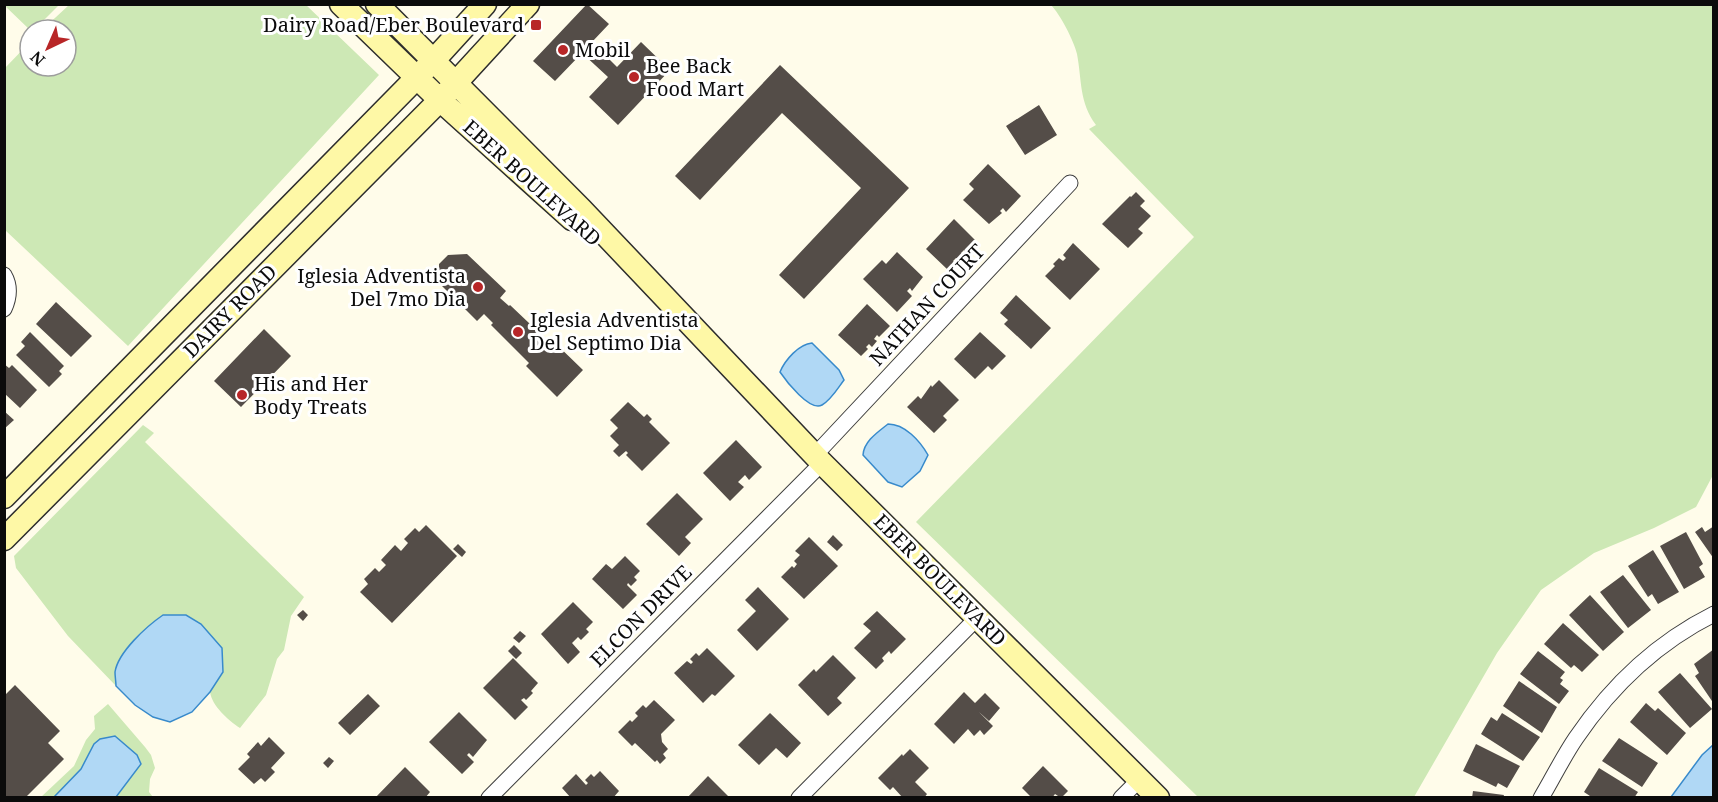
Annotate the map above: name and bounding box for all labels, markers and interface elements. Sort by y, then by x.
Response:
place label: Dairy Road/Eber Boulevard [263,11,524,38]
north arrow [18,18,78,78]
marker: Dairy Road/Eber Boulevard [529,18,543,32]
place label: Mobil [575,36,630,63]
marker: Mobil [556,43,570,57]
text: N [25,46,50,71]
place label: Bee Back Food Mart [646,52,744,102]
marker: Bee Back Food Mart [627,70,641,84]
street label: EBER BOULEVARD [458,113,607,252]
street label: NATHAN COURT [863,238,990,371]
street label: DAIRY ROAD [177,258,282,363]
place label: Iglesia Adventista Del 7mo Dia [297,262,466,312]
marker: Iglesia Adventista Del 7mo Dia [471,280,485,294]
place label: Iglesia Adventista Del Septimo Dia [530,306,699,356]
marker: Iglesia Adventista Del Septimo Dia [511,325,525,339]
place label: His and Her Body Treats [254,370,369,420]
marker: His and Her Body Treats [235,388,249,402]
street label: EBER BOULEVARD [868,508,1012,652]
street label: ELCON DRIVE [584,559,697,672]

